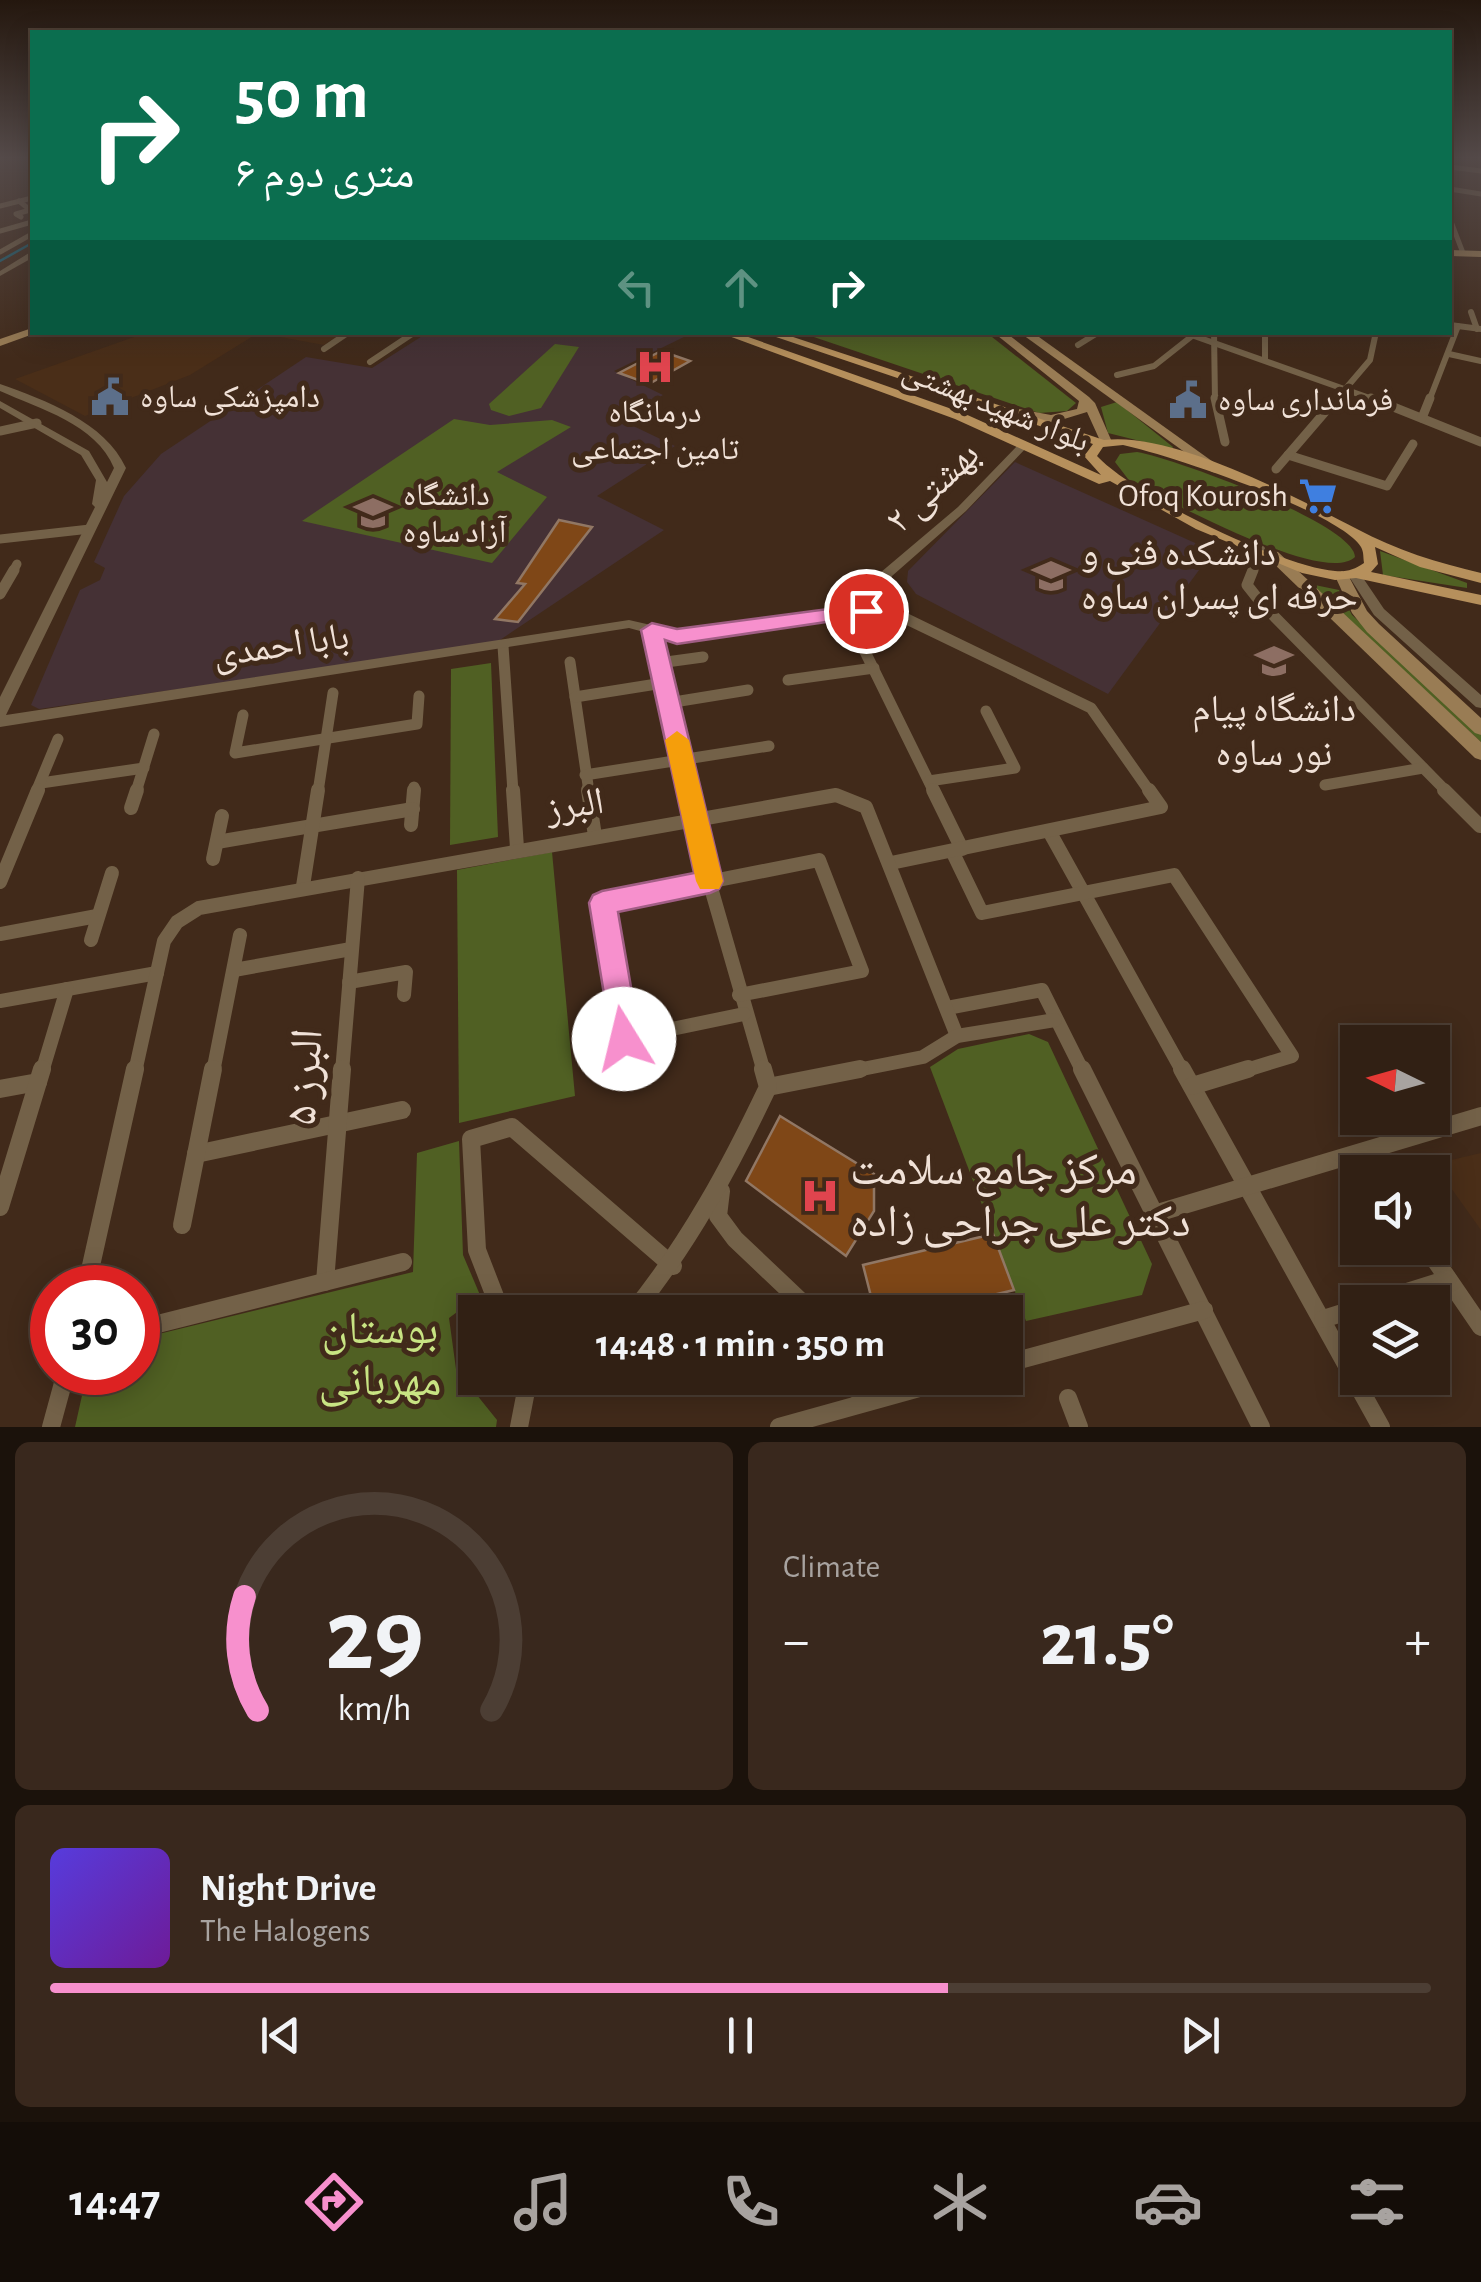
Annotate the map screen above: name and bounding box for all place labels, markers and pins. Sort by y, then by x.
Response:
hospital icon: درمانگاه تامین اجتماعی [634,346,676,388]
public building icon: دامپزشکی ساوه [89,376,131,418]
public building icon: فرمانداری ساوه [1167,379,1209,421]
place label: دامپزشکی ساوه [140,381,320,416]
place label: فرمانداری ساوه [1218,384,1393,418]
place label: درمانگاه تامین اجتماعی [571,396,739,468]
supermarket icon: Ofoq Kourosh [1297,475,1339,517]
place label: دانشگاه آزاد ساوه [403,479,507,549]
place label: Ofoq Kourosh [1118,480,1288,512]
school or university icon: دانشگاه آزاد ساوه [352,492,394,534]
place label: دانشکده فنی و حرفه ای پسران ساوه [1081,535,1358,619]
school or university icon: دانشکده فنی و حرفه ای پسران ساوه [1030,555,1072,597]
pin [824,569,909,654]
school or university icon: دانشگاه پیام نور ساوه [1253,640,1295,682]
place label: دانشگاه پیام نور ساوه [1192,691,1356,773]
place label: مرکز جامع سلامت دکتر علی جراحی زاده [850,1148,1191,1248]
hospital icon: مرکز جامع سلامت دکتر علی جراحی زاده [799,1175,841,1217]

